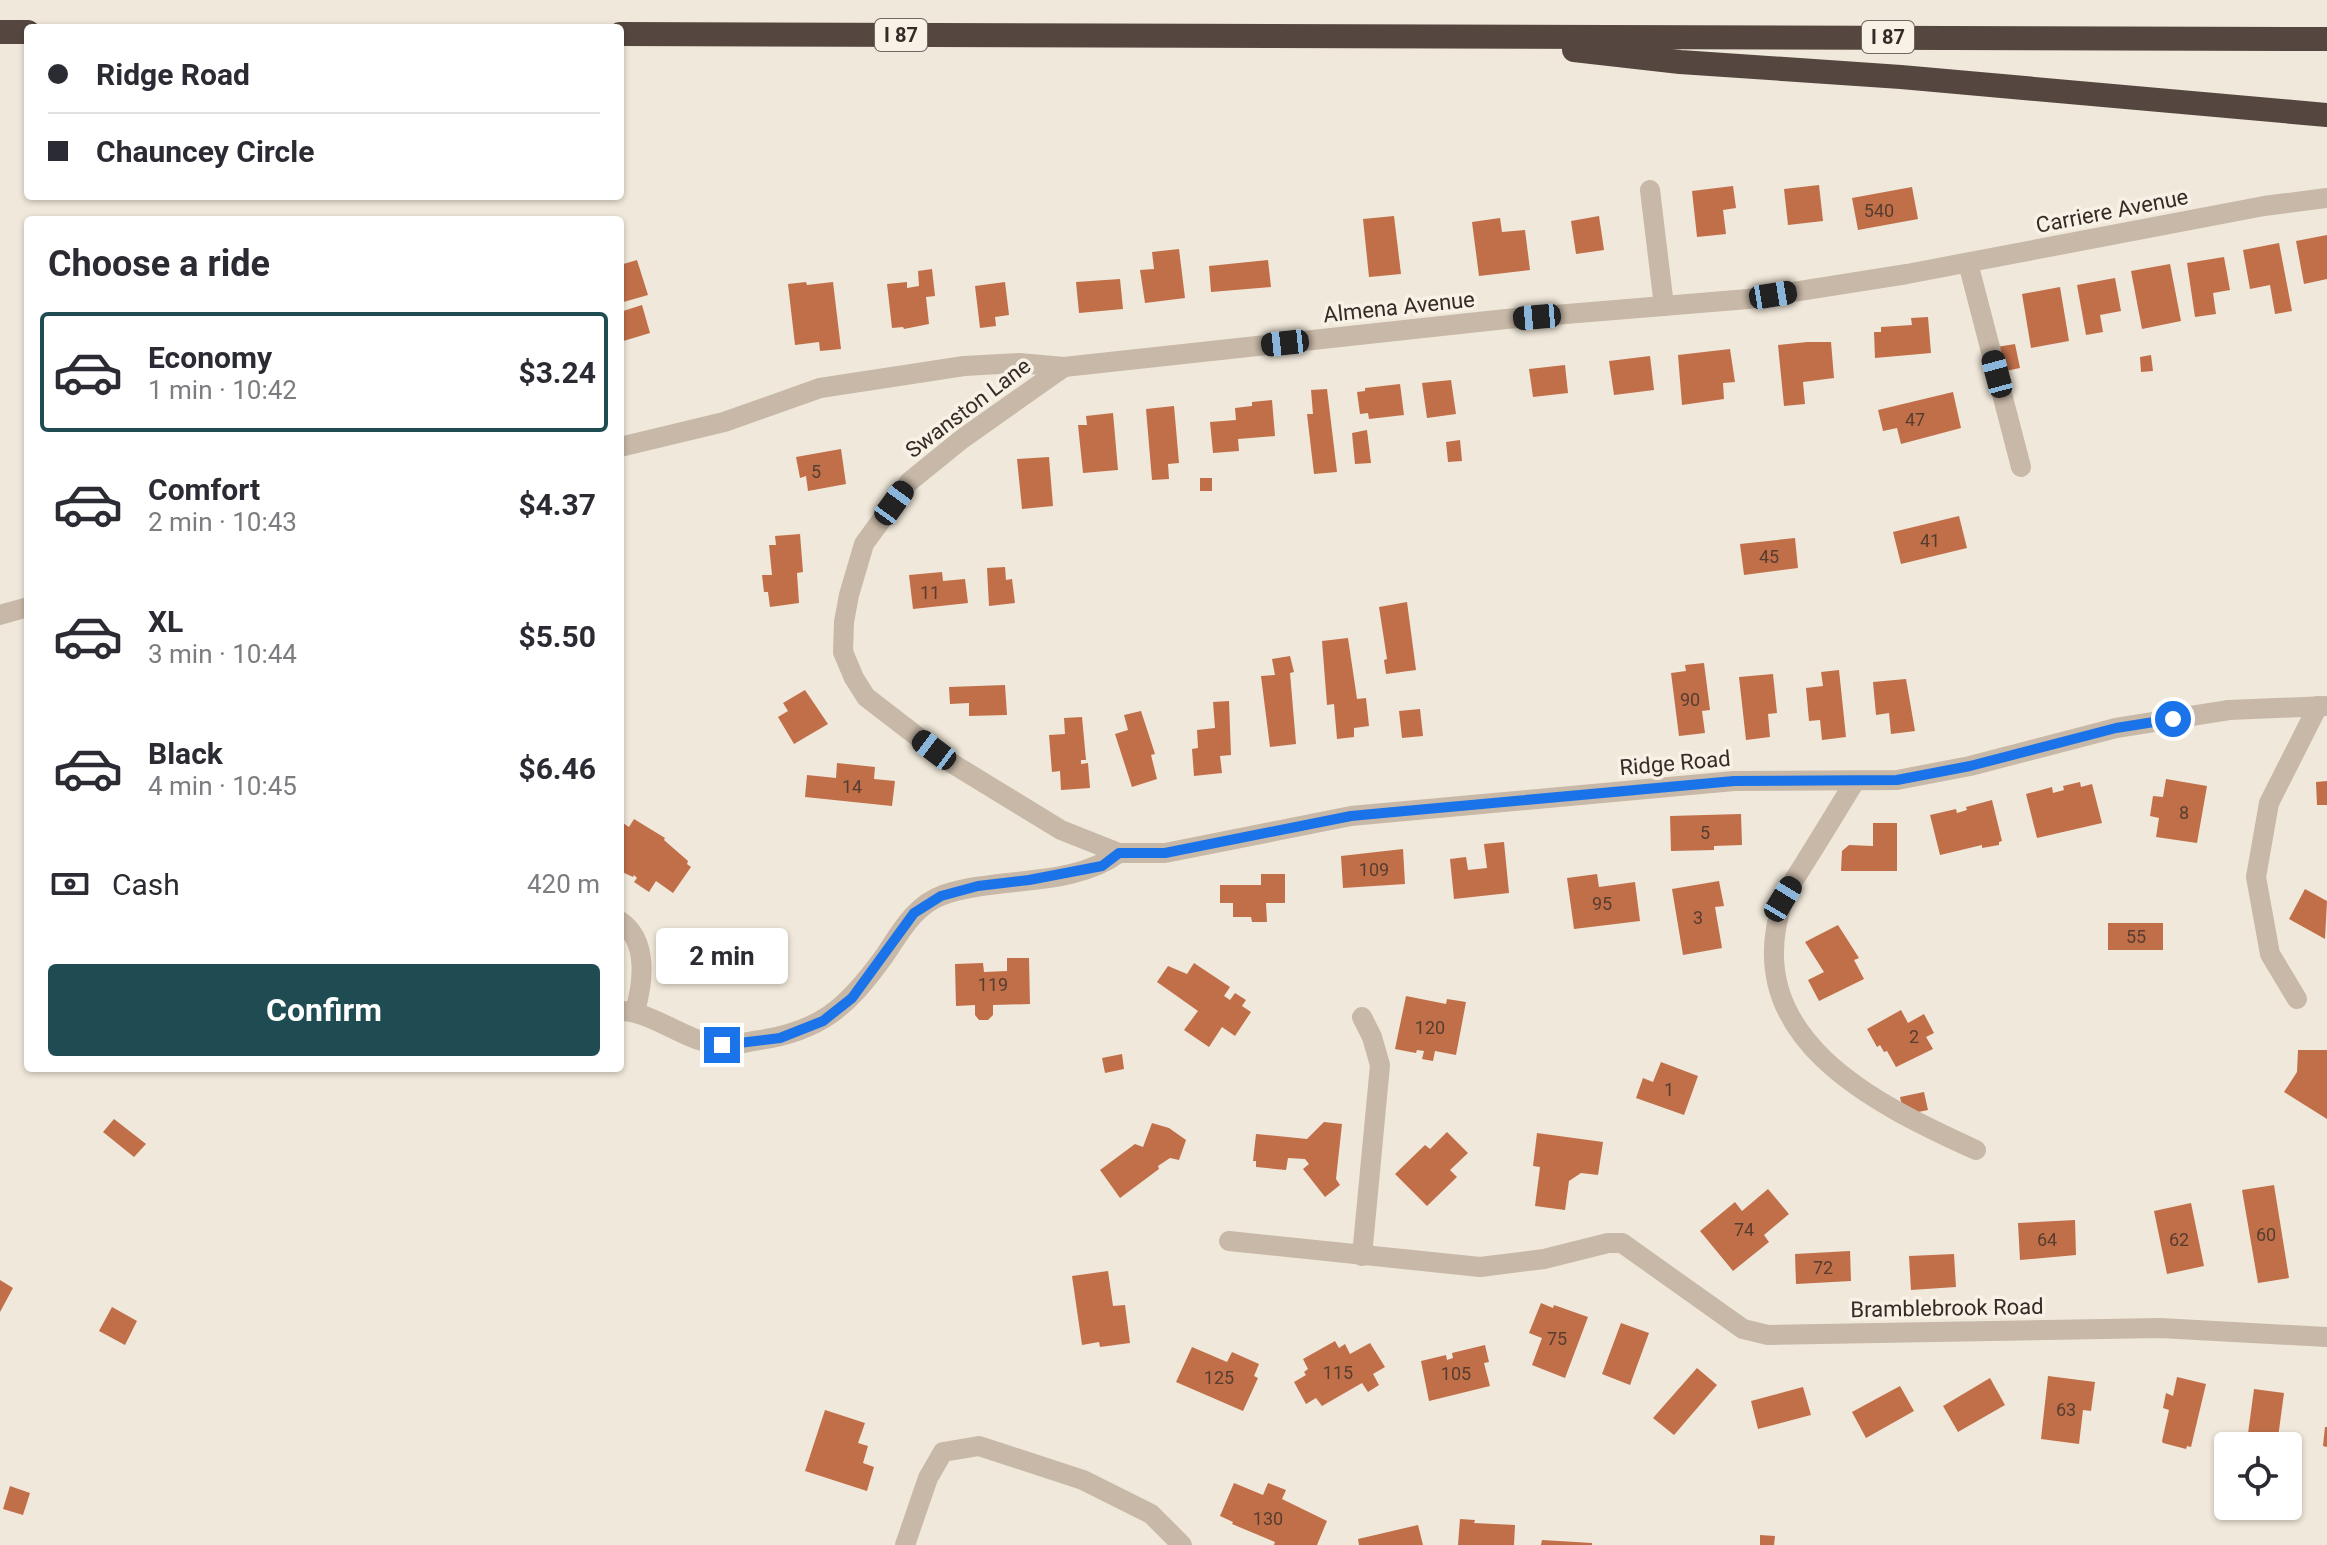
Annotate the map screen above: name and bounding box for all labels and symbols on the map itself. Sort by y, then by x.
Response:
road number: I 87 [875,19,927,51]
road number: I 87 [1862,21,1914,53]
street label: Carriere Avenue [2034,184,2190,238]
house number: 540 [1864,200,1894,221]
car [1747,279,1799,311]
street label: Almena Avenue [1322,287,1476,327]
car [1512,303,1562,331]
car [1260,329,1310,357]
car [1979,348,2015,400]
street label: Swanston Lane [901,353,1035,463]
house number: 47 [1905,409,1925,430]
house number: 5 [811,461,821,482]
car [870,477,918,529]
house number: 41 [1920,530,1940,551]
house number: 45 [1759,546,1779,567]
house number: 11 [920,582,940,603]
house number: 90 [1680,689,1700,710]
route start [2155,701,2191,737]
car [908,726,960,774]
street label: Ridge Road [1618,746,1732,780]
house number: 14 [842,776,862,797]
house number: 8 [2179,802,2189,823]
house number: 5 [1700,822,1710,843]
house number: 109 [1359,859,1389,880]
car [1760,872,1806,926]
house number: 95 [1592,893,1612,914]
house number: 3 [1693,907,1703,928]
house number: 55 [2126,926,2146,947]
callout: 2 min [656,929,788,985]
house number: 119 [978,974,1008,995]
house number: 120 [1415,1017,1445,1038]
house number: 2 [1909,1026,1919,1047]
route end [704,1027,740,1063]
house number: 1 [1664,1079,1674,1100]
house number: 74 [1734,1219,1754,1240]
house number: 60 [2256,1224,2276,1245]
house number: 64 [2037,1229,2057,1250]
house number: 62 [2169,1229,2189,1250]
house number: 72 [1813,1257,1833,1278]
street label: Bramblebrook Road [1850,1294,2044,1322]
house number: 75 [1547,1328,1567,1349]
house number: 115 [1323,1362,1353,1383]
house number: 105 [1441,1363,1471,1384]
house number: 125 [1204,1367,1234,1388]
house number: 63 [2056,1399,2076,1420]
house number: 130 [1253,1508,1283,1529]

